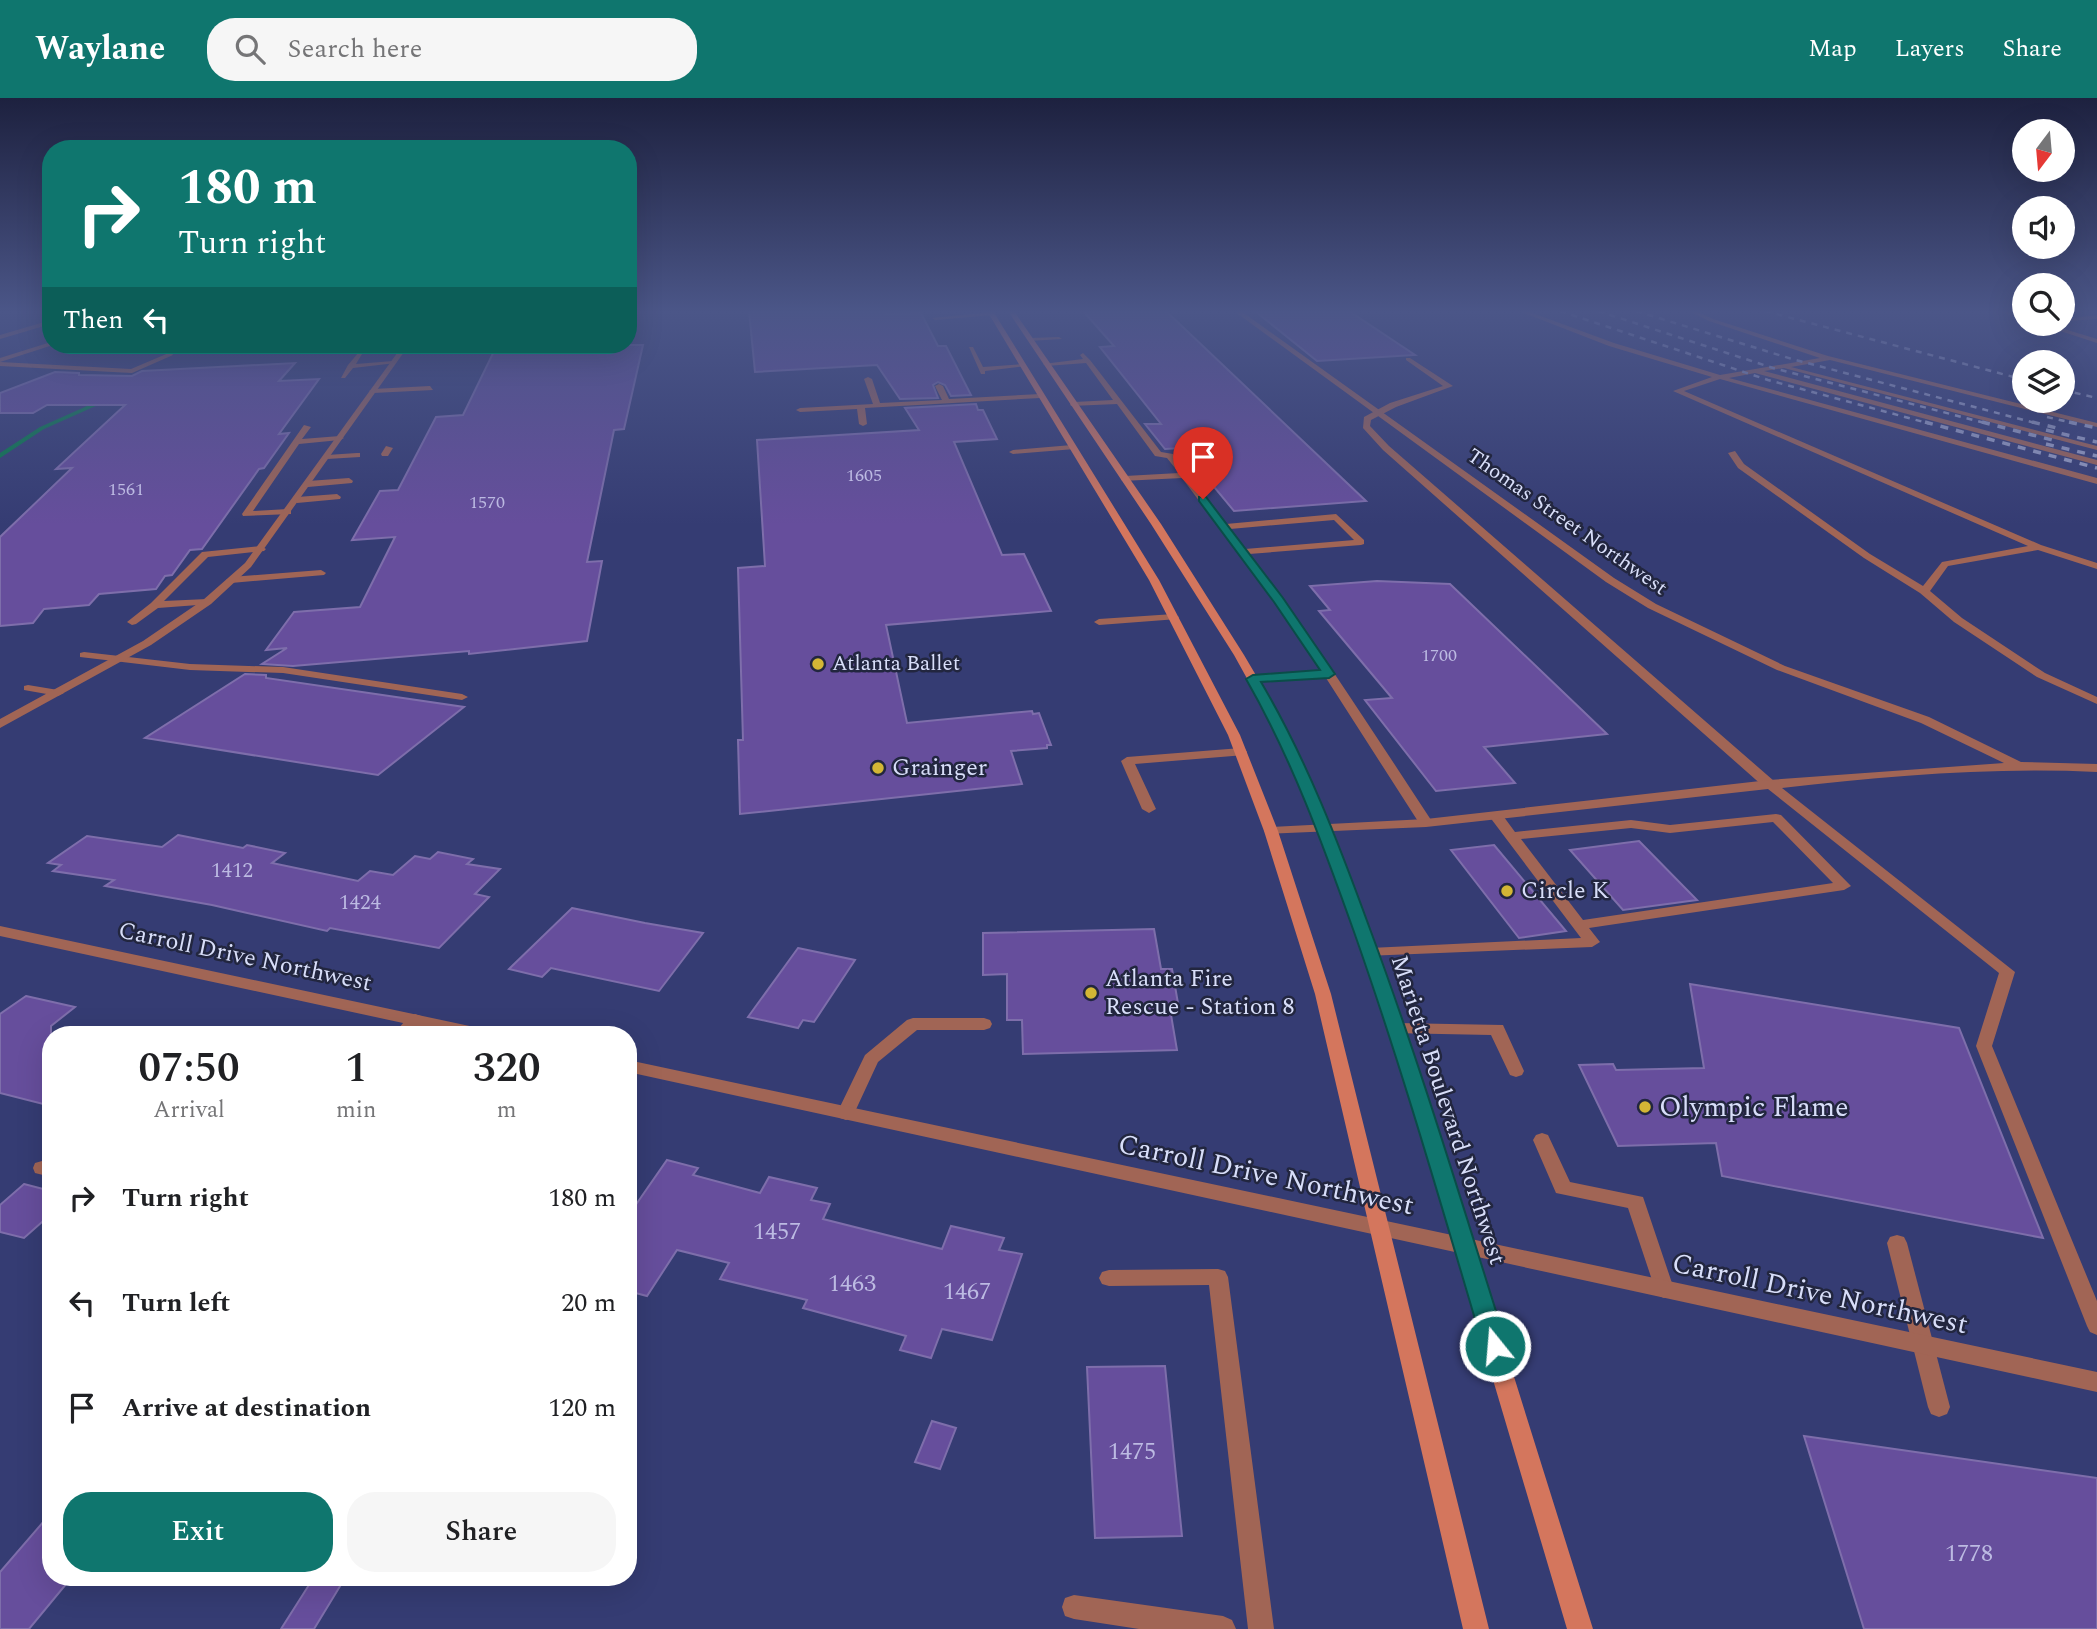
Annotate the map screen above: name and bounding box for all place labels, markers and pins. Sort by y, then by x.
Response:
pin [1173,427,1233,499]
place label: Atlanta Ballet [832,648,960,680]
marker: Atlanta Ballet [810,656,826,672]
place label: Grainger [892,750,987,786]
marker: Grainger [870,760,886,776]
place label: Circle K [1521,873,1609,909]
marker: Circle K [1499,883,1515,899]
place label: Atlanta Fire Rescue - Station 8 [1105,961,1295,1025]
marker: Atlanta Fire Rescue - Station 8 [1083,985,1099,1001]
place label: Olympic Flame [1659,1086,1849,1129]
marker: Olympic Flame [1637,1099,1653,1115]

